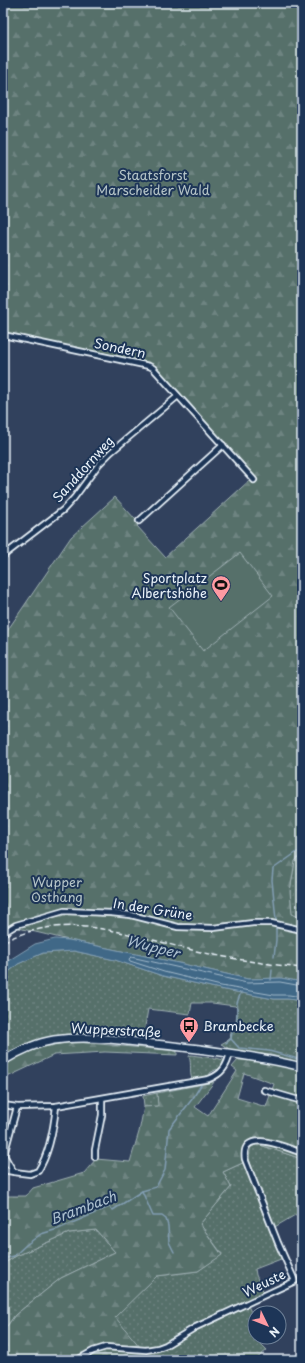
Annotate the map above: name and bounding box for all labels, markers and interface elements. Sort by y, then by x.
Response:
park label: Staatsforst Marscheider Wald [96,165,210,199]
street label: Sondern [93,333,148,362]
street label: Sanddornweg [48,431,118,506]
place label: Sportplatz Albertshöhe [131,568,207,602]
sports icon: Sportplatz Albertshöhe [210,574,232,602]
park label: Wupper Osthang [31,872,83,906]
street label: In der Grüne [112,893,194,924]
water label: Wupper [125,930,183,964]
bus stop icon: Brambecke [178,1015,200,1043]
place label: Brambecke [203,1016,274,1035]
street label: Wupperstraße [71,1018,162,1041]
water label: Brambach [47,1185,120,1230]
street label: Weuste [239,1264,288,1301]
north arrow [247,1305,287,1345]
text: N [265,1323,284,1341]

